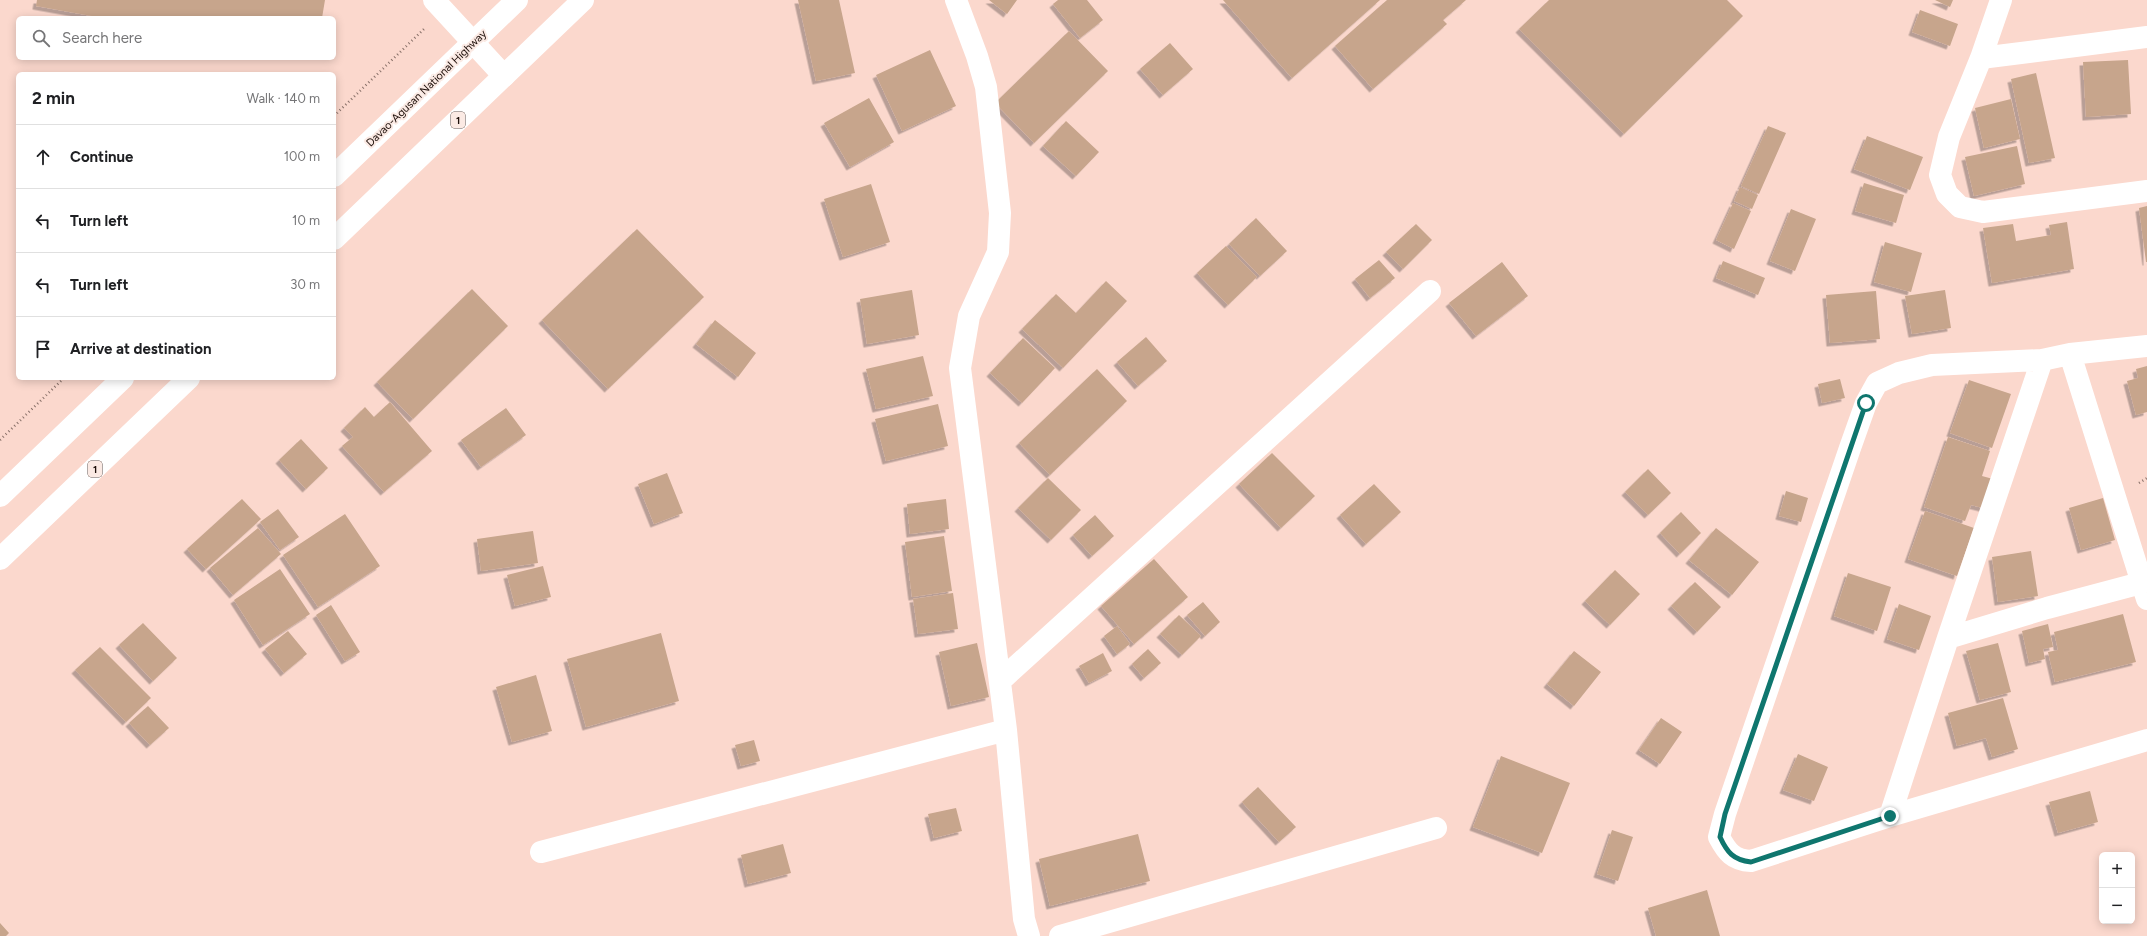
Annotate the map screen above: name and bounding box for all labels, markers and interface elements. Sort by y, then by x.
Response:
search box [16,16,336,60]
icon: search [30,27,52,49]
street label: Davao-Agusan National Highway [364,27,489,149]
text: Search here [62,29,142,47]
text: 2 min [32,88,75,108]
text: Walk · 140 m [246,91,320,106]
road number: 1 [451,112,465,128]
icon: ahead [32,146,54,168]
text: Continue [70,148,133,166]
text: 100 m [284,149,320,164]
icon: left [32,210,54,232]
text: Turn left [70,212,128,230]
text: 10 m [292,213,320,228]
icon: left [32,274,54,296]
text: Turn left [70,276,128,294]
text: 30 m [290,277,320,292]
icon: arrive [32,338,54,360]
text: Arrive at destination [70,340,211,358]
route start [1857,394,1875,412]
road number: 1 [88,461,102,477]
route end [1881,807,1899,825]
map controls [2099,852,2135,924]
button: + [2099,852,2135,888]
button: − [2099,888,2135,924]

